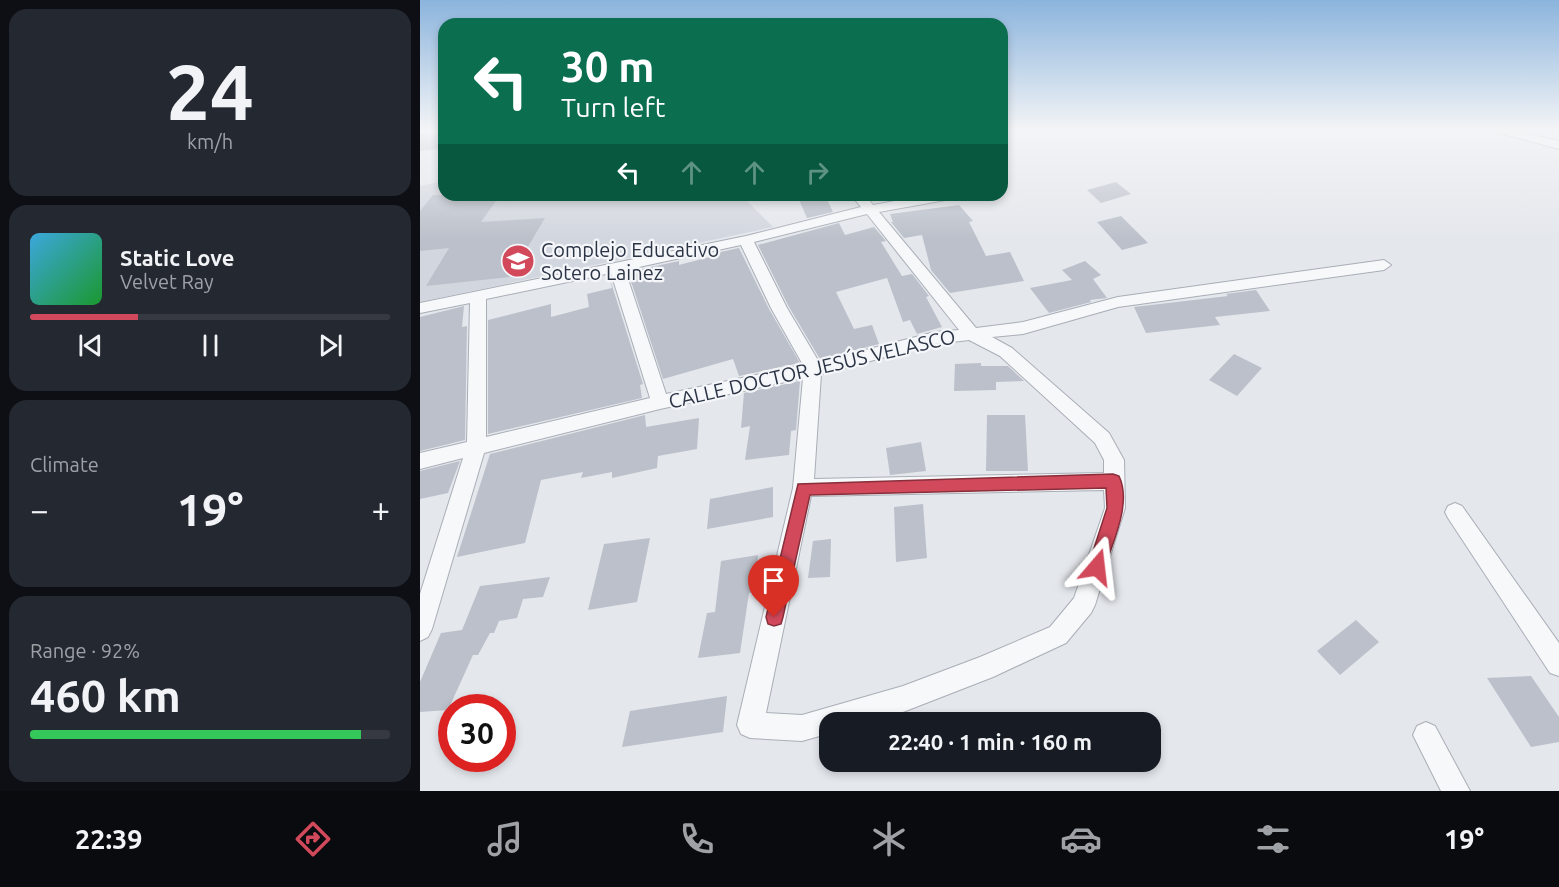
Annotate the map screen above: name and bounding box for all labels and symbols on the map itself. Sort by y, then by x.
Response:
place label: Complejo Educativo Sotero Lainez [541,238,719,284]
school or university icon: Complejo Educativo Sotero Lainez [500,243,536,279]
street label: CALLE DOCTOR JESÚS VELASCO [666,324,958,413]
position arrow [1065,535,1129,599]
pin [748,555,799,617]
speed limit sign: 30 [438,694,516,772]

